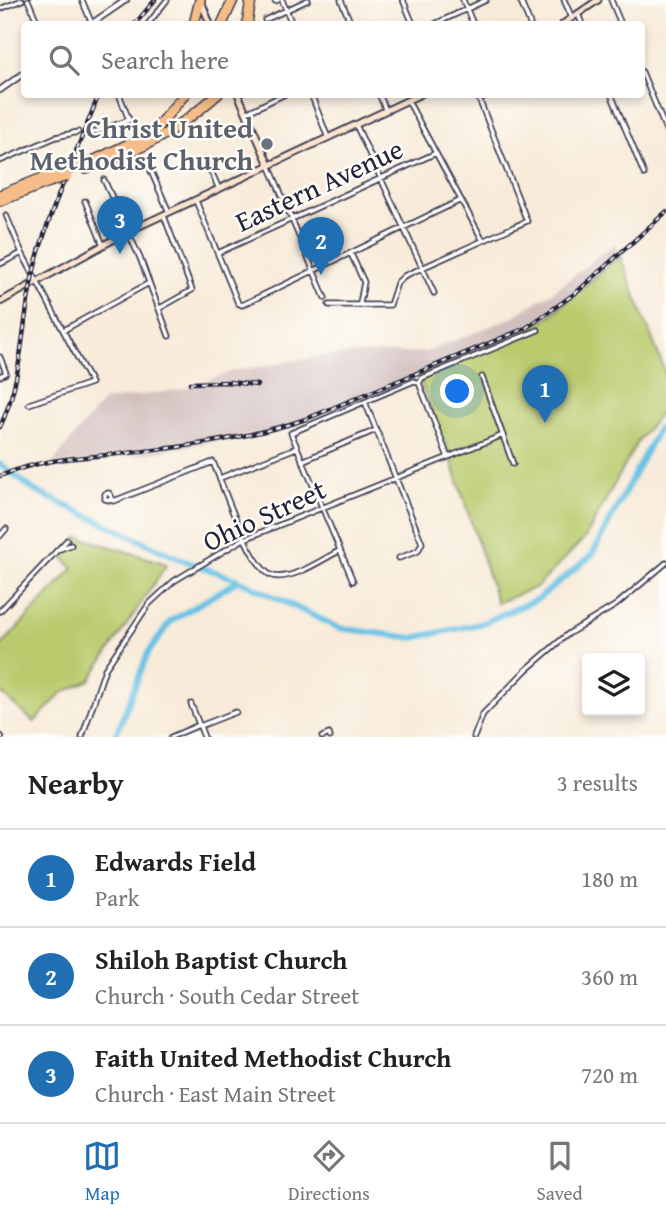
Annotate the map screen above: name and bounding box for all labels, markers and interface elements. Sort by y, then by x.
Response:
search box [21,21,645,98]
text: Search here [101,40,229,79]
icon: search [45,41,83,79]
place label: Christ United Methodist Church [30,107,254,180]
street label: Eastern Avenue [228,128,409,241]
marker: Christ United Methodist Church [259,136,275,152]
pin: 3 [97,196,143,254]
pin: 2 [298,217,344,275]
pin: 1 [522,365,568,423]
your location [440,374,474,408]
street label: Ohio Street [195,468,332,561]
map controls [582,653,645,716]
button: layers [582,653,645,716]
text: Nearby [28,761,124,805]
text: 3 results [557,766,638,799]
text: Edwards Field [95,842,256,881]
text: 1 [45,862,57,895]
text: 180 m [581,862,638,895]
text: Park [95,881,139,914]
text: Shiloh Baptist Church [95,940,347,979]
text: 2 [45,960,57,993]
text: 360 m [581,960,638,993]
text: Church · South Cedar Street [95,979,359,1012]
text: Faith United Methodist Church [95,1038,451,1077]
text: 3 [45,1058,57,1091]
text: 720 m [581,1058,638,1091]
text: Church · East Main Street [95,1077,336,1110]
tab: Map [83,1137,121,1207]
tab: Directions [288,1137,370,1207]
tab: Saved [537,1137,583,1207]

